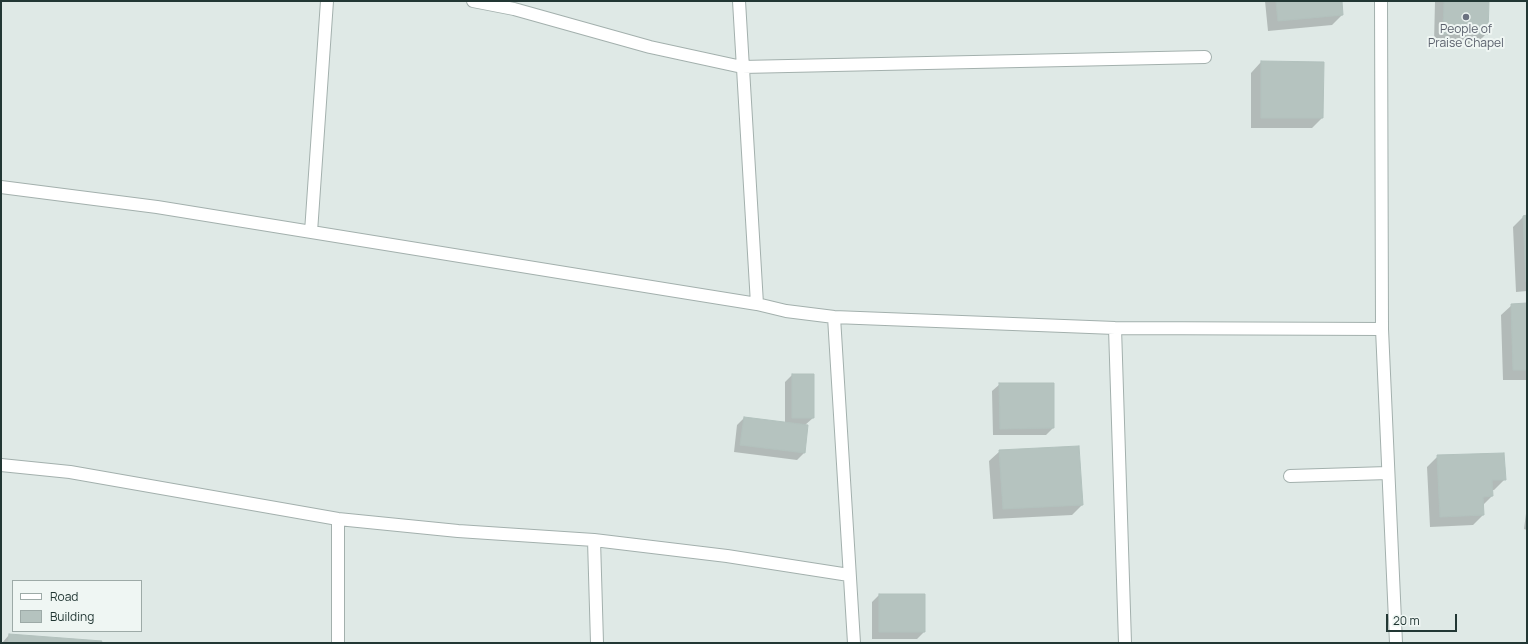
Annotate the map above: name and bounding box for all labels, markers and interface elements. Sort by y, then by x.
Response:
marker: People of Praise Chapel [1461,12,1471,22]
place label: People of Praise Chapel [1428,23,1504,51]
legend [12,580,142,632]
text: Road [50,588,78,605]
scale bar [1388,606,1459,632]
text: Building [50,608,94,625]
text: 20 m [1393,612,1420,629]

